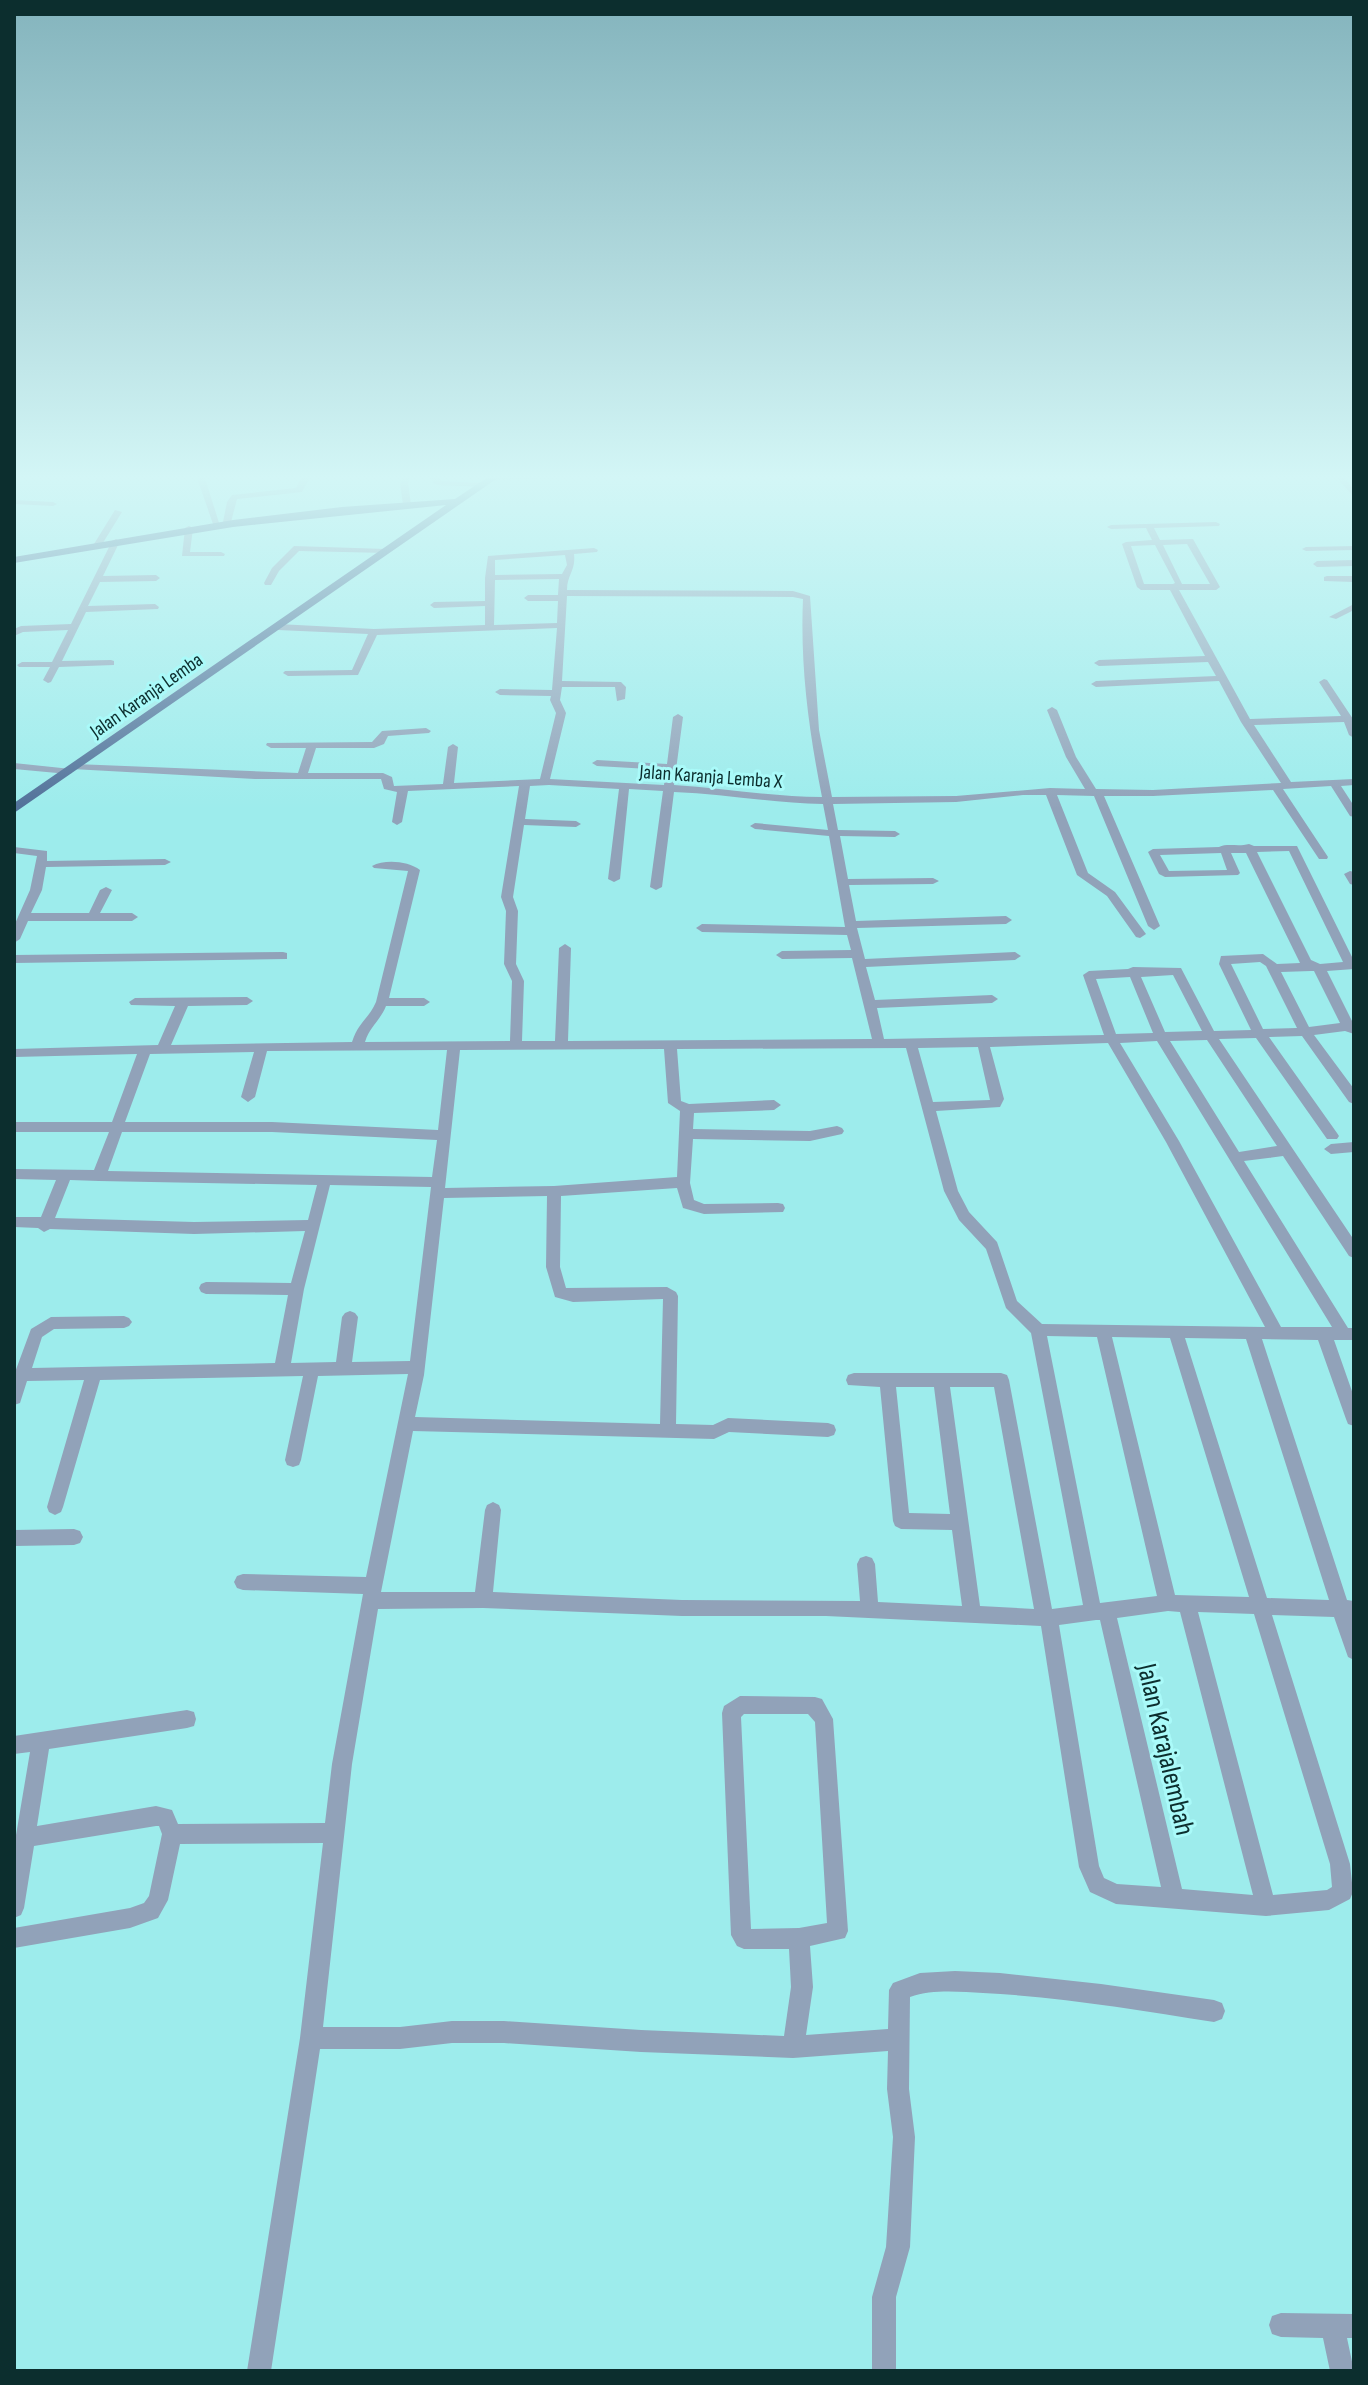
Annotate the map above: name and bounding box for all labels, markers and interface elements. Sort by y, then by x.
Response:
street label: Jalan Karanja Lemba [85,648,207,744]
street label: Jalan Karanja Lemba X [638,760,784,794]
street label: Jalan Karajalembah [1130,1659,1201,1838]

